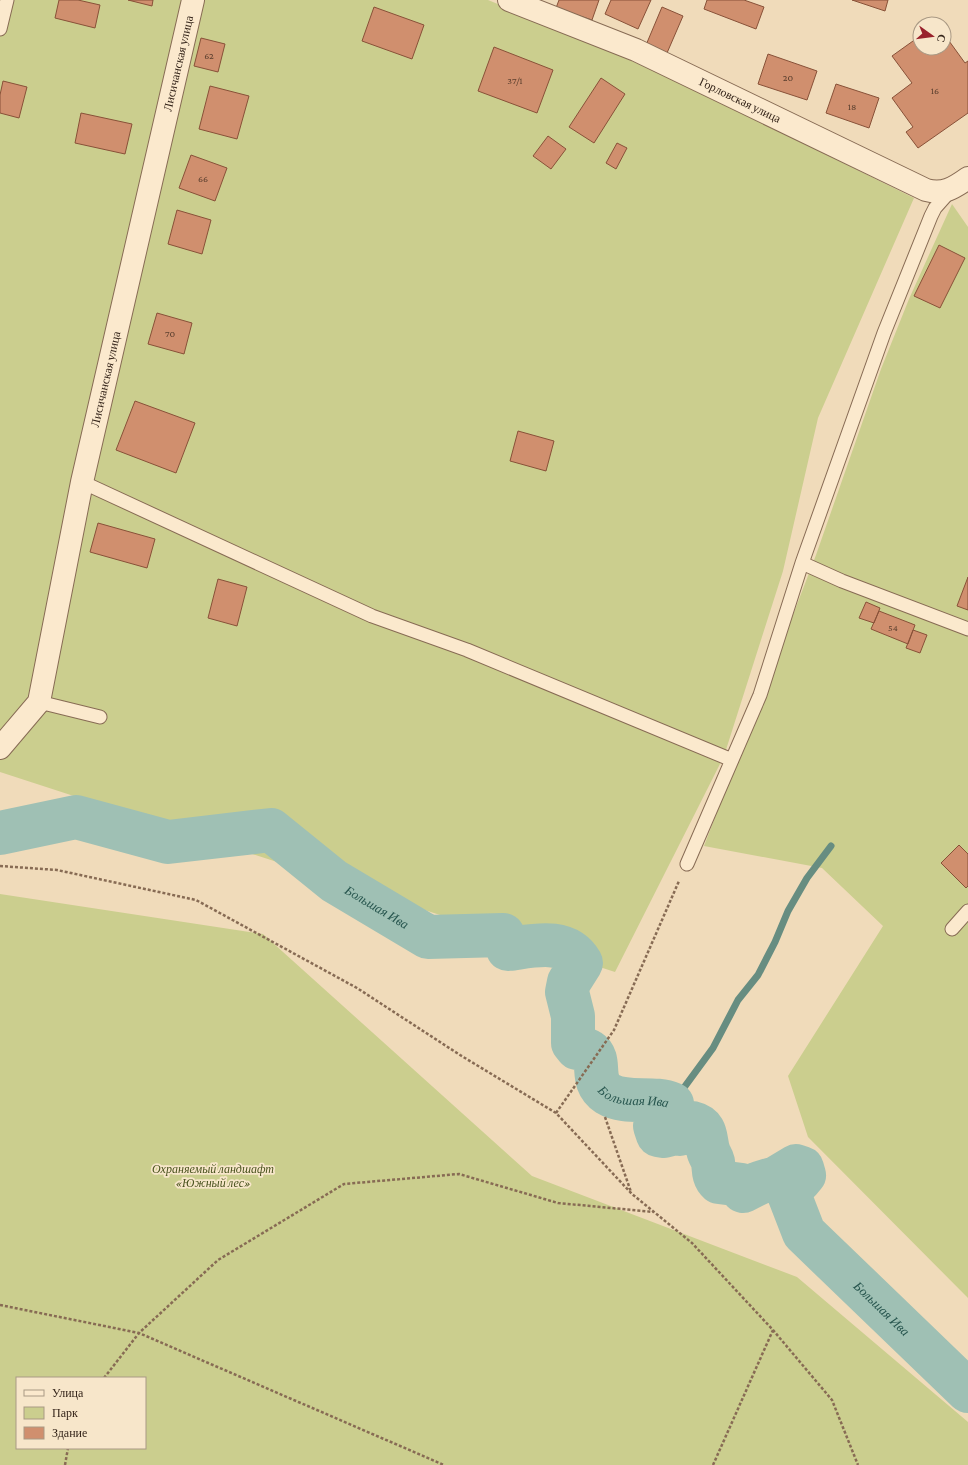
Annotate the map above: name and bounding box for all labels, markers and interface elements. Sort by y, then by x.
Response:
street label: Лисичанская улица [161,14,196,113]
north arrow [912,16,952,56]
text: С [935,33,948,44]
house number: 62 [204,50,214,61]
house number: 20 [783,72,794,83]
house number: 37/1 [507,75,523,86]
street label: Горловская улица [697,75,784,126]
house number: 16 [931,85,939,96]
house number: 18 [848,101,856,112]
house number: 66 [198,173,208,184]
house number: 70 [165,328,175,339]
street label: Лисичанская улица [88,329,124,428]
house number: 54 [888,622,898,633]
water label: Большая Ива [341,882,412,932]
water label: Большая Ива [594,1082,671,1111]
park label: Охраняемый ландшафт «Южный лес» [152,1162,274,1190]
water label: Большая Ива [850,1278,913,1339]
legend [16,1377,146,1449]
text: Улица [52,1386,84,1400]
text: Парк [52,1406,78,1420]
text: Здание [52,1426,87,1440]

